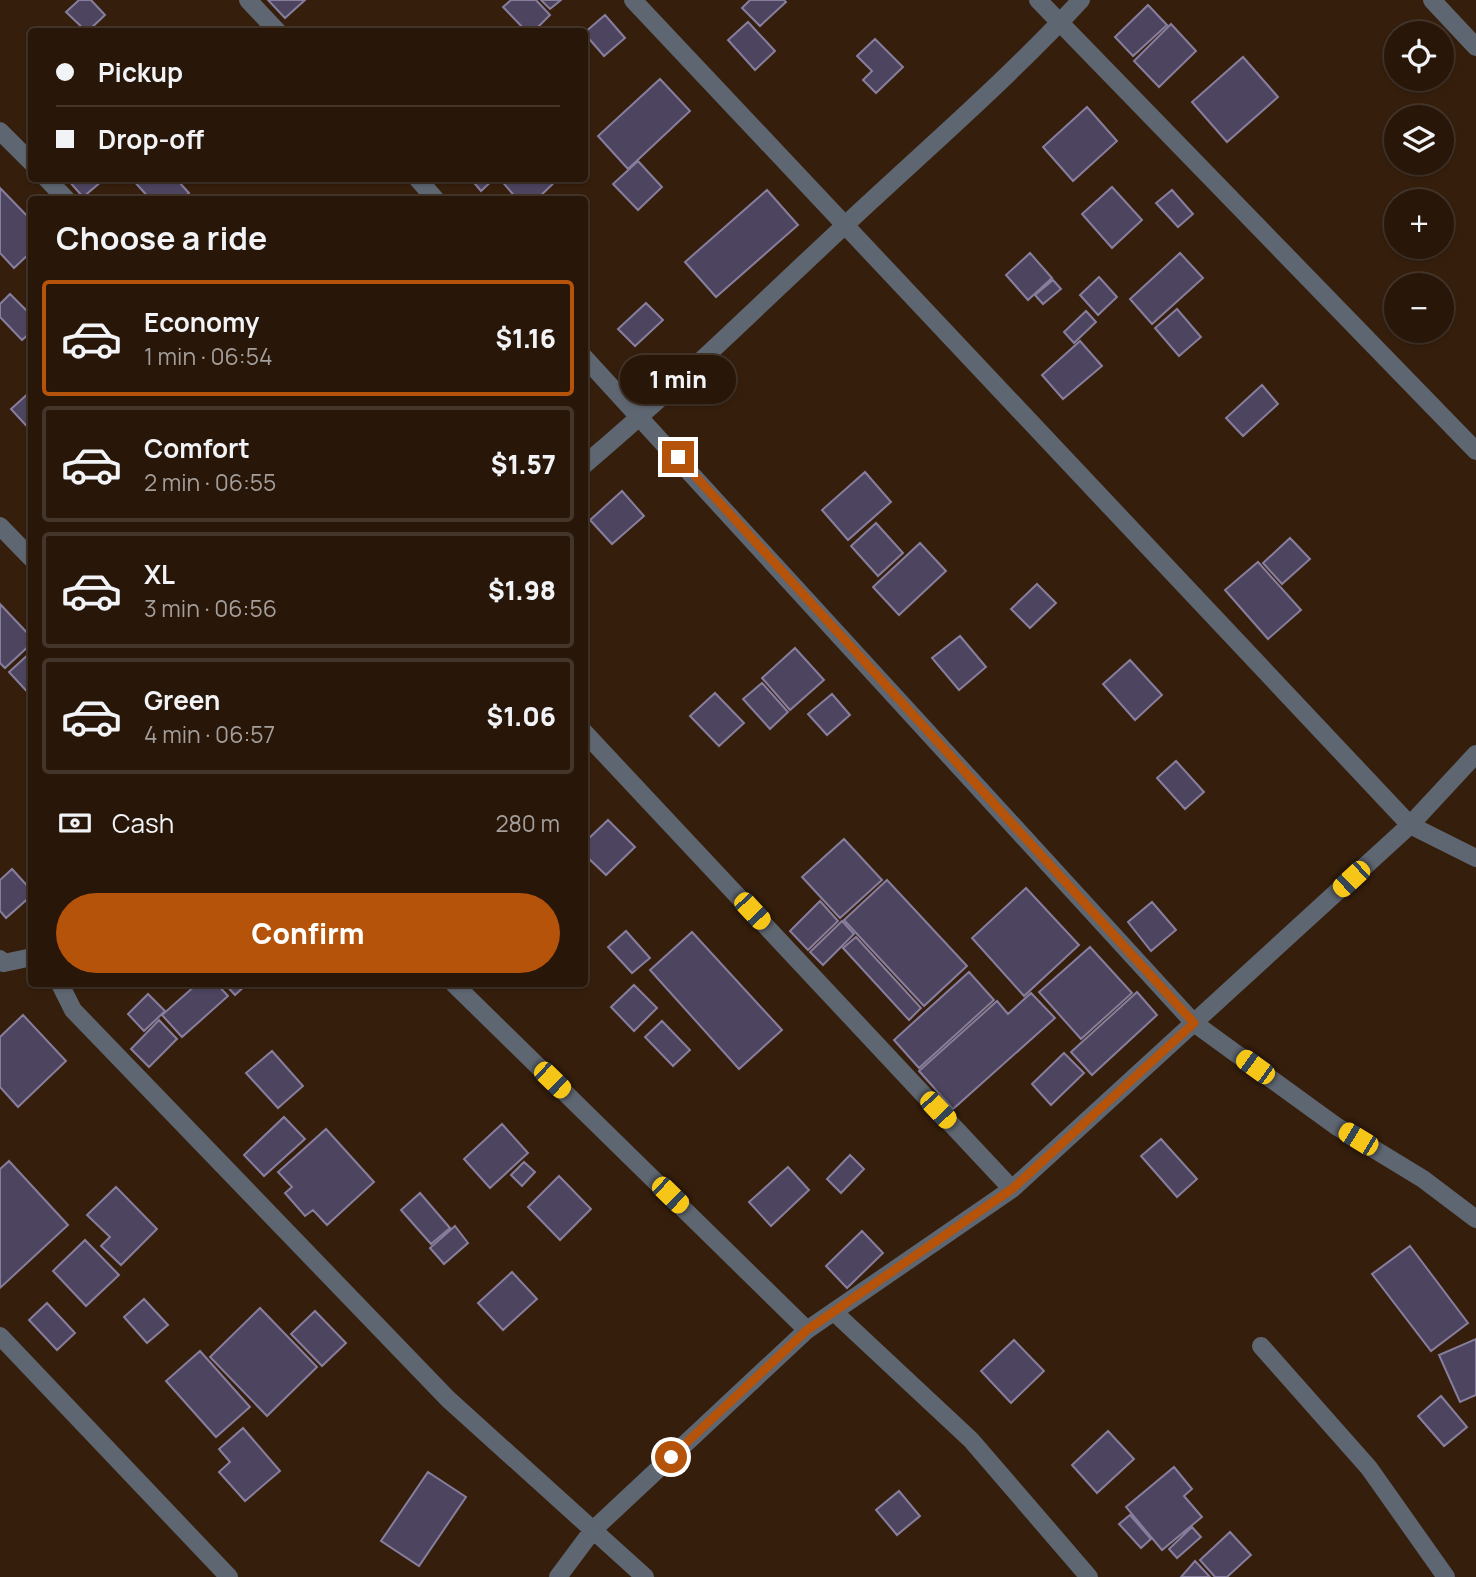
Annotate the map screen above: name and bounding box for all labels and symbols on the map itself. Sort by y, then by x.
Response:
callout: 1 min [620,356,736,405]
route end [662,441,694,473]
car [1329,857,1374,901]
car [730,888,775,934]
car [1232,1046,1279,1088]
car [530,1058,575,1102]
car [916,1087,961,1133]
car [1335,1119,1382,1159]
car [648,1173,693,1217]
route start [655,1441,687,1473]

